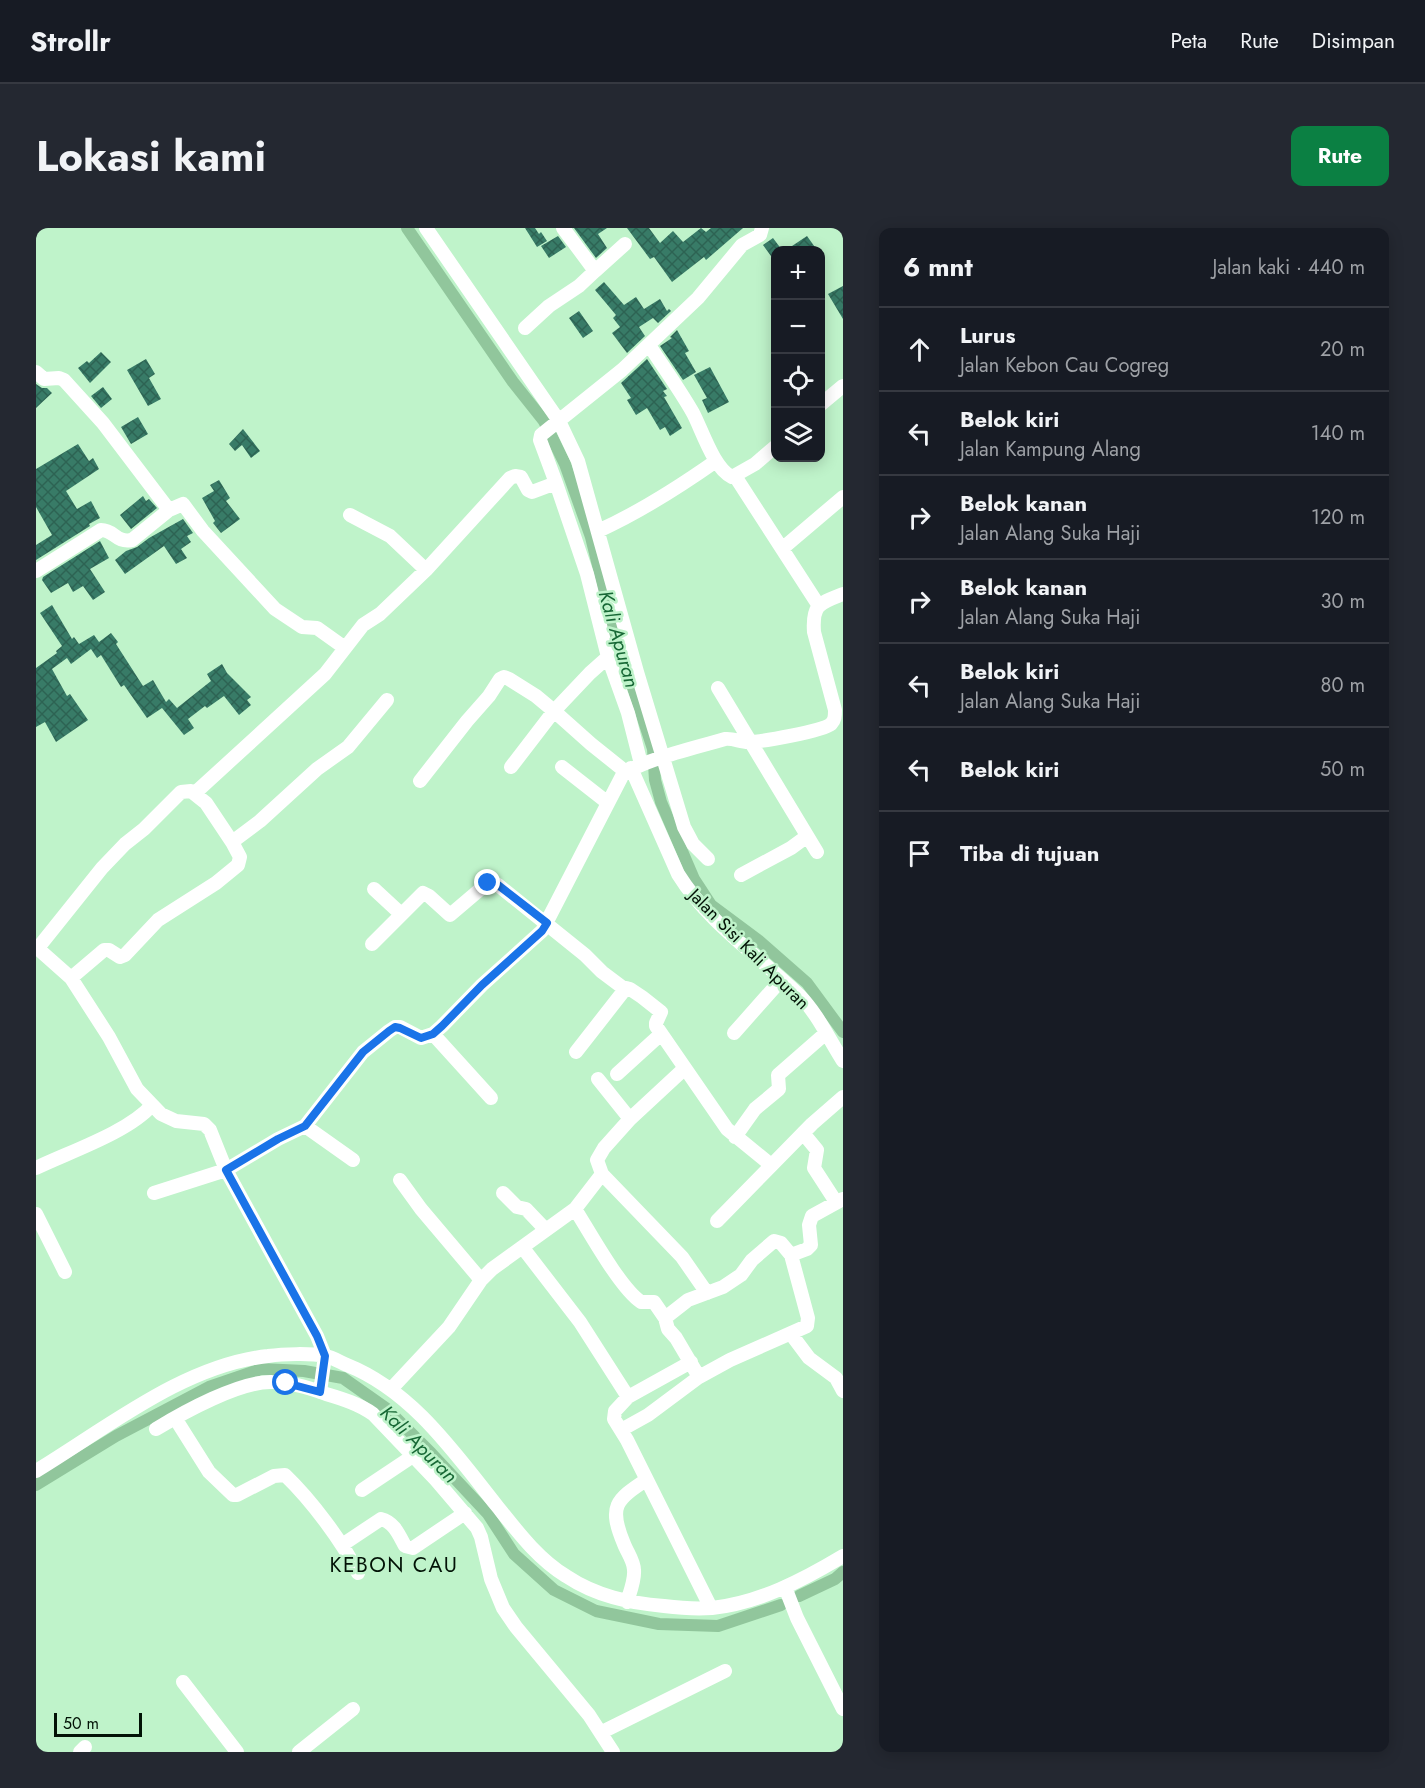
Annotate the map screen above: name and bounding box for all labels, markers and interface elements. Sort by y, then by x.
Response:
text: Strollr [30,21,111,62]
text: Peta [1170,26,1207,56]
text: Rute [1240,26,1279,56]
text: Disimpan [1312,26,1395,56]
text: Lokasi kami [36,126,266,187]
button: Rute [1291,126,1389,186]
map controls [771,246,825,462]
button: + [771,246,825,300]
text: 6 mnt [903,248,973,286]
text: Jalan kaki · 440 m [1213,253,1365,282]
button: − [771,300,825,354]
text: Lurus [960,319,1016,351]
icon: ahead [903,333,936,366]
text: 20 m [1320,335,1365,364]
text: Jalan Kebon Cau Cogreg [960,351,1169,380]
button: locate [771,354,825,408]
text: Belok kiri [960,403,1059,435]
button: layers [771,408,825,462]
icon: left [903,417,936,450]
text: 140 m [1311,419,1365,448]
text: Jalan Kampung Alang [960,435,1141,464]
text: Belok kanan [960,487,1087,519]
icon: right [903,501,936,534]
text: 120 m [1311,503,1365,532]
text: Jalan Alang Suka Haji [960,519,1140,548]
text: Belok kanan [960,571,1087,603]
icon: right [903,585,936,618]
water label: Kali Apuran [591,587,646,691]
text: 30 m [1320,587,1365,616]
text: Jalan Alang Suka Haji [960,603,1140,632]
text: Belok kiri [960,655,1059,687]
icon: left [903,669,936,702]
text: 80 m [1320,671,1365,700]
text: Jalan Alang Suka Haji [960,687,1140,716]
icon: left [903,753,936,786]
text: Belok kiri [960,753,1059,785]
text: 50 m [1320,755,1365,784]
icon: arrive [903,837,936,870]
text: Tiba di tujuan [960,837,1099,869]
route end [474,869,500,895]
street label: Jalan Sisi Kali Apuran [681,881,815,1015]
route start [272,1369,298,1395]
water label: Kali Apuran [373,1399,464,1490]
district label: KEBON CAU [330,1550,458,1580]
scale bar [54,1710,142,1738]
text: 50 m [63,1712,99,1735]

